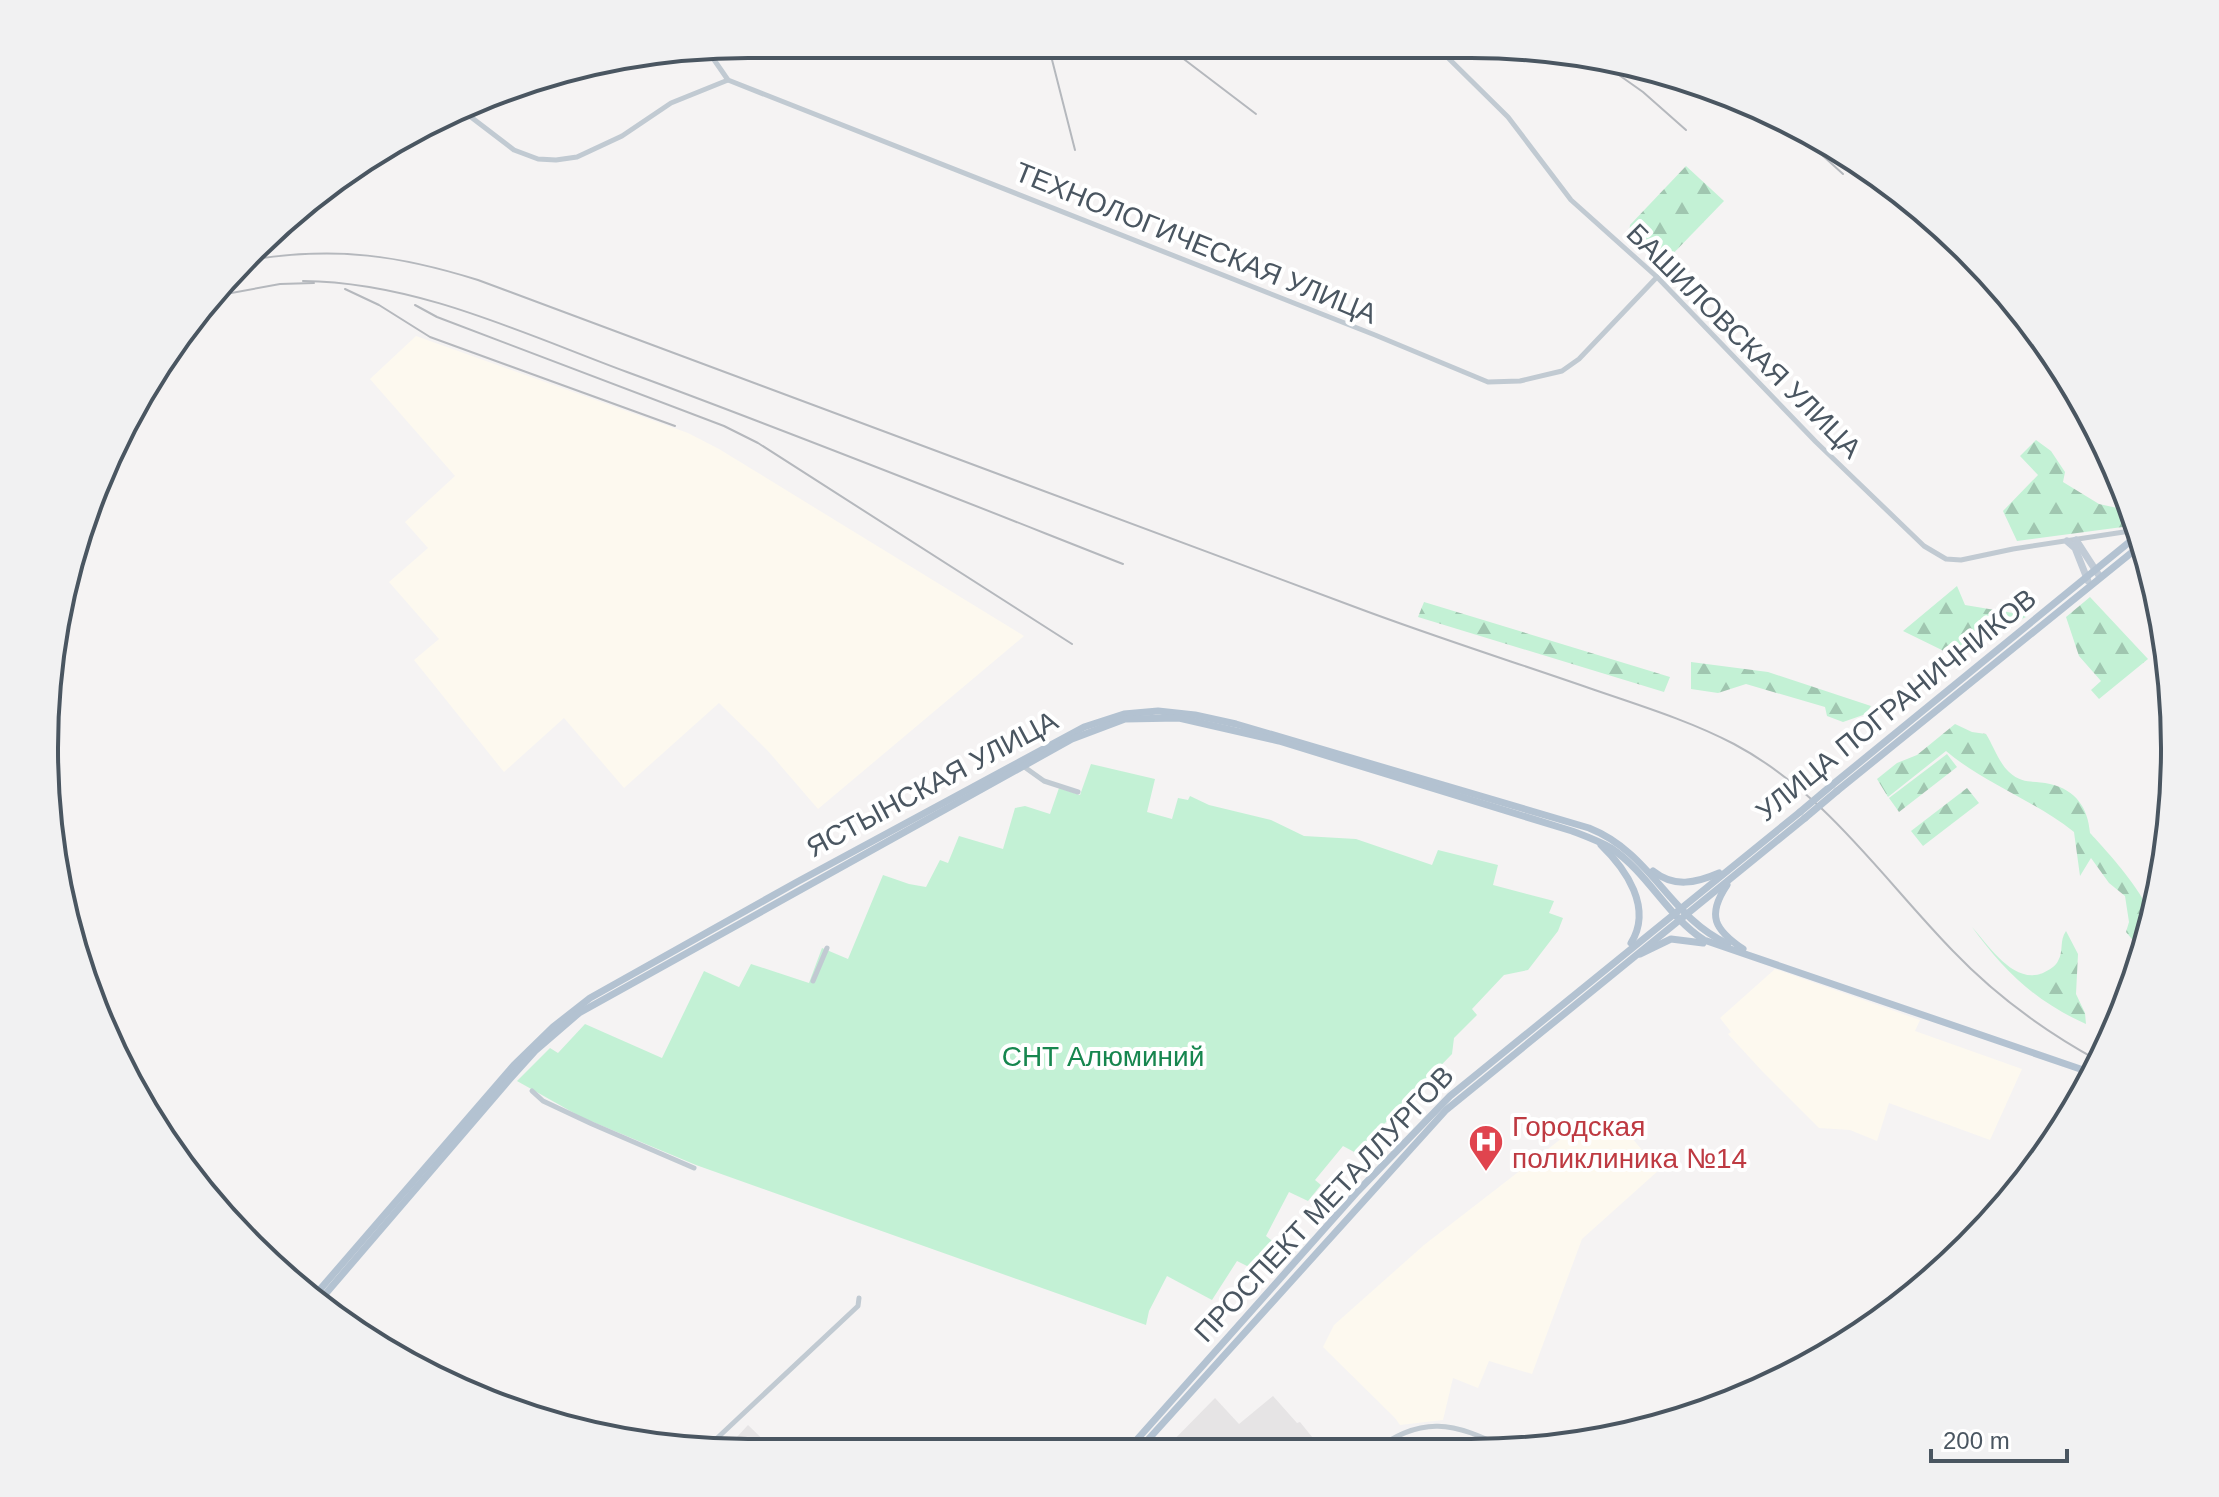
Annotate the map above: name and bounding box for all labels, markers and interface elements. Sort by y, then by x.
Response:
street label: ТЕХНОЛОГИЧЕСКАЯ УЛИЦА [1011,156,1381,330]
street label: БАШИЛОВСКАЯ УЛИЦА [1621,218,1868,465]
street label: УЛИЦА ПОГРАНИЧНИКОВ [1750,583,2042,827]
street label: ЯСТЫНСКАЯ УЛИЦА [801,705,1063,863]
park label: СНТ Алюминий [1002,1041,1204,1072]
street label: ПРОСПЕКТ МЕТАЛЛУРГОВ [1188,1060,1460,1348]
place label: Городская поликлиника №14 [1512,1111,1747,1174]
hospital icon: Городская поликлиника №14 [1467,1123,1505,1173]
scale bar [1931,1413,2067,1463]
text: 200 m [1943,1427,2010,1454]

